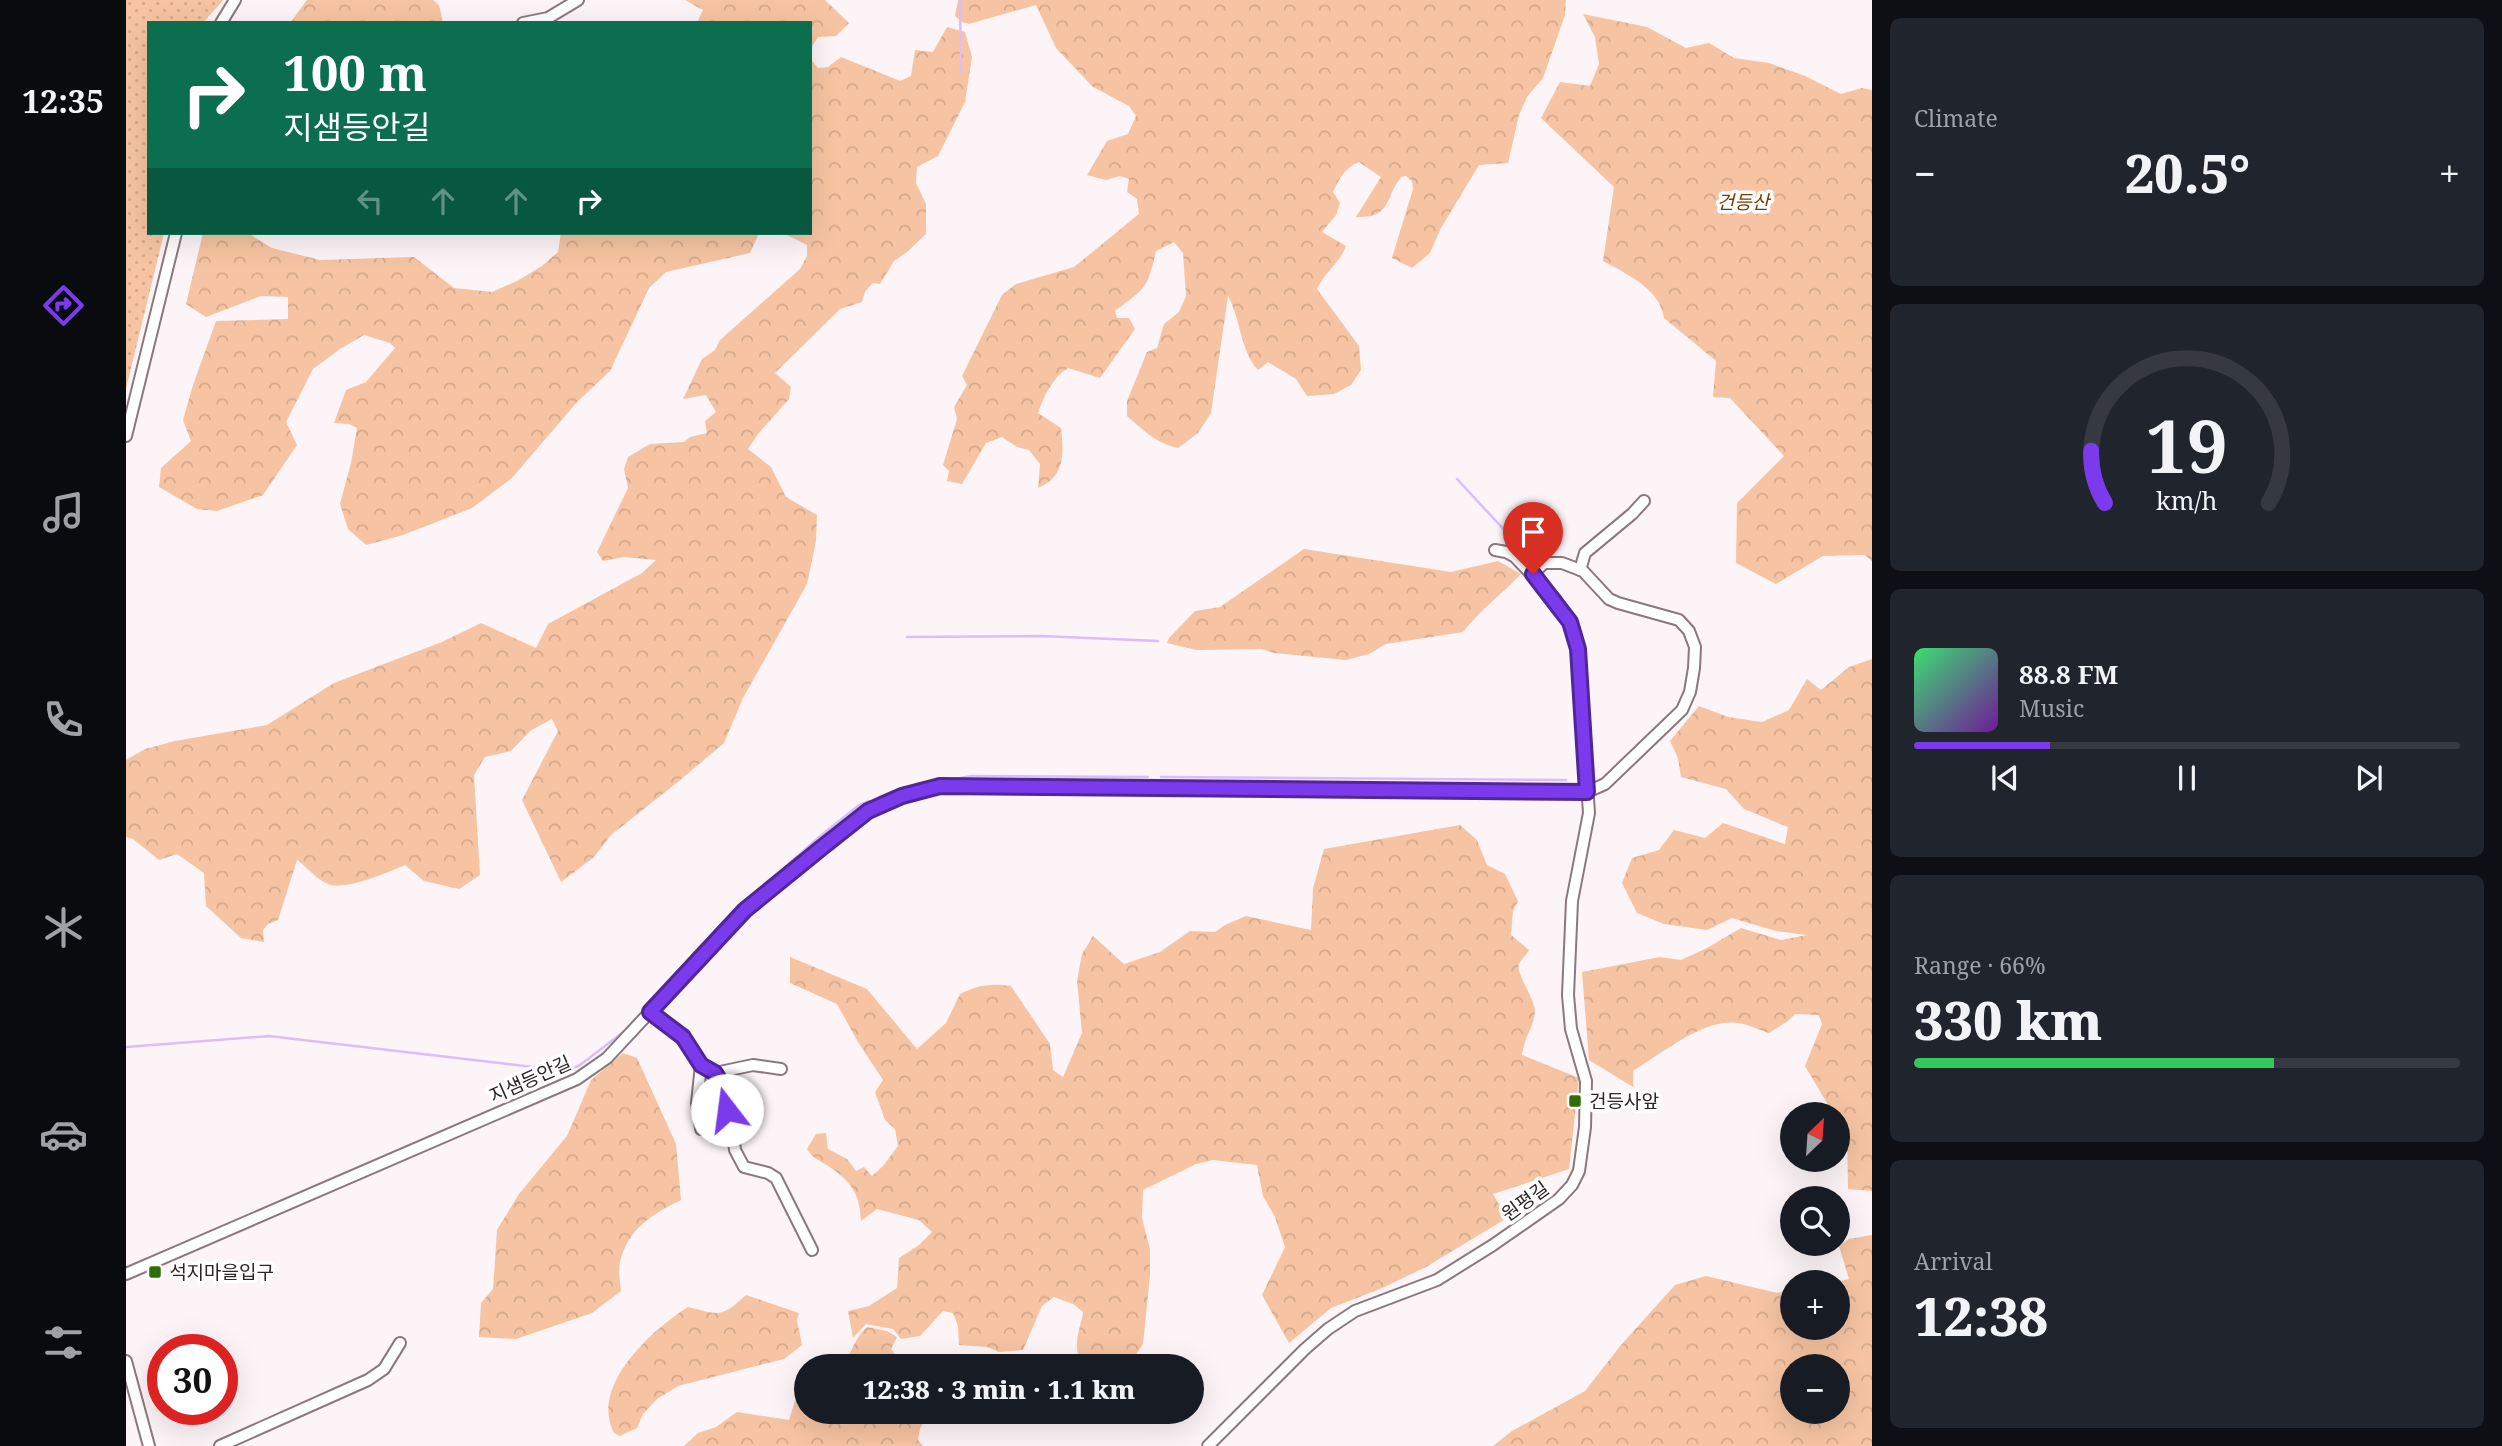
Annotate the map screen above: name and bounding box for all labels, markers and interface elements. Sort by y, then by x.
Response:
text: 100 m [283,39,427,105]
icon: right [168,49,259,140]
text: 12:35 [22,79,104,122]
text: Climate [1914,102,1998,134]
text: 지샘등안길 [283,105,430,148]
text: 20.5° [2125,137,2250,208]
text: − [1914,147,1936,199]
text: + [2439,147,2460,199]
icon: left [351,182,389,220]
icon: ahead [424,182,462,220]
icon: ahead [497,182,535,220]
icon: right [570,182,608,220]
park label: 건등산 [1717,189,1772,215]
icon: directions [39,281,88,330]
text: 19 [2146,396,2228,495]
text: km/h [2156,483,2218,517]
icon: music [39,488,88,537]
pin [1503,502,1563,574]
icon: arrive [1514,513,1552,551]
text: 88.8 FM [2019,656,2118,692]
text: Music [2019,692,2084,724]
icon: phone [39,695,88,744]
icon: previous [1986,759,2024,797]
icon: pause [2168,759,2206,797]
icon: next [2350,759,2388,797]
icon: climate [39,903,88,952]
text: Range · 66% [1914,949,2046,981]
text: 330 km [1914,984,2102,1055]
street label: 지샘등안길 [485,1049,575,1109]
position arrow [690,1073,764,1147]
place label: 건등사앞 [1589,1088,1659,1114]
marker: 건등사앞 [1567,1093,1583,1109]
north arrow [1780,1102,1850,1172]
map controls [1780,1102,1850,1424]
icon: car [39,1110,88,1159]
street label: 원평길 [1496,1175,1554,1227]
button: search [1780,1186,1850,1256]
text: Arrival [1914,1245,1993,1277]
place label: 석지마을입구 [169,1259,274,1285]
marker: 석지마을입구 [147,1264,163,1280]
button: + [1780,1270,1850,1340]
text: 12:38 [1914,1280,2048,1351]
icon: filters [39,1318,88,1367]
speed limit sign: 30 [147,1334,238,1425]
button: − [1780,1354,1850,1424]
text: 12:38 · 3 min · 1.1 km [863,1371,1135,1407]

